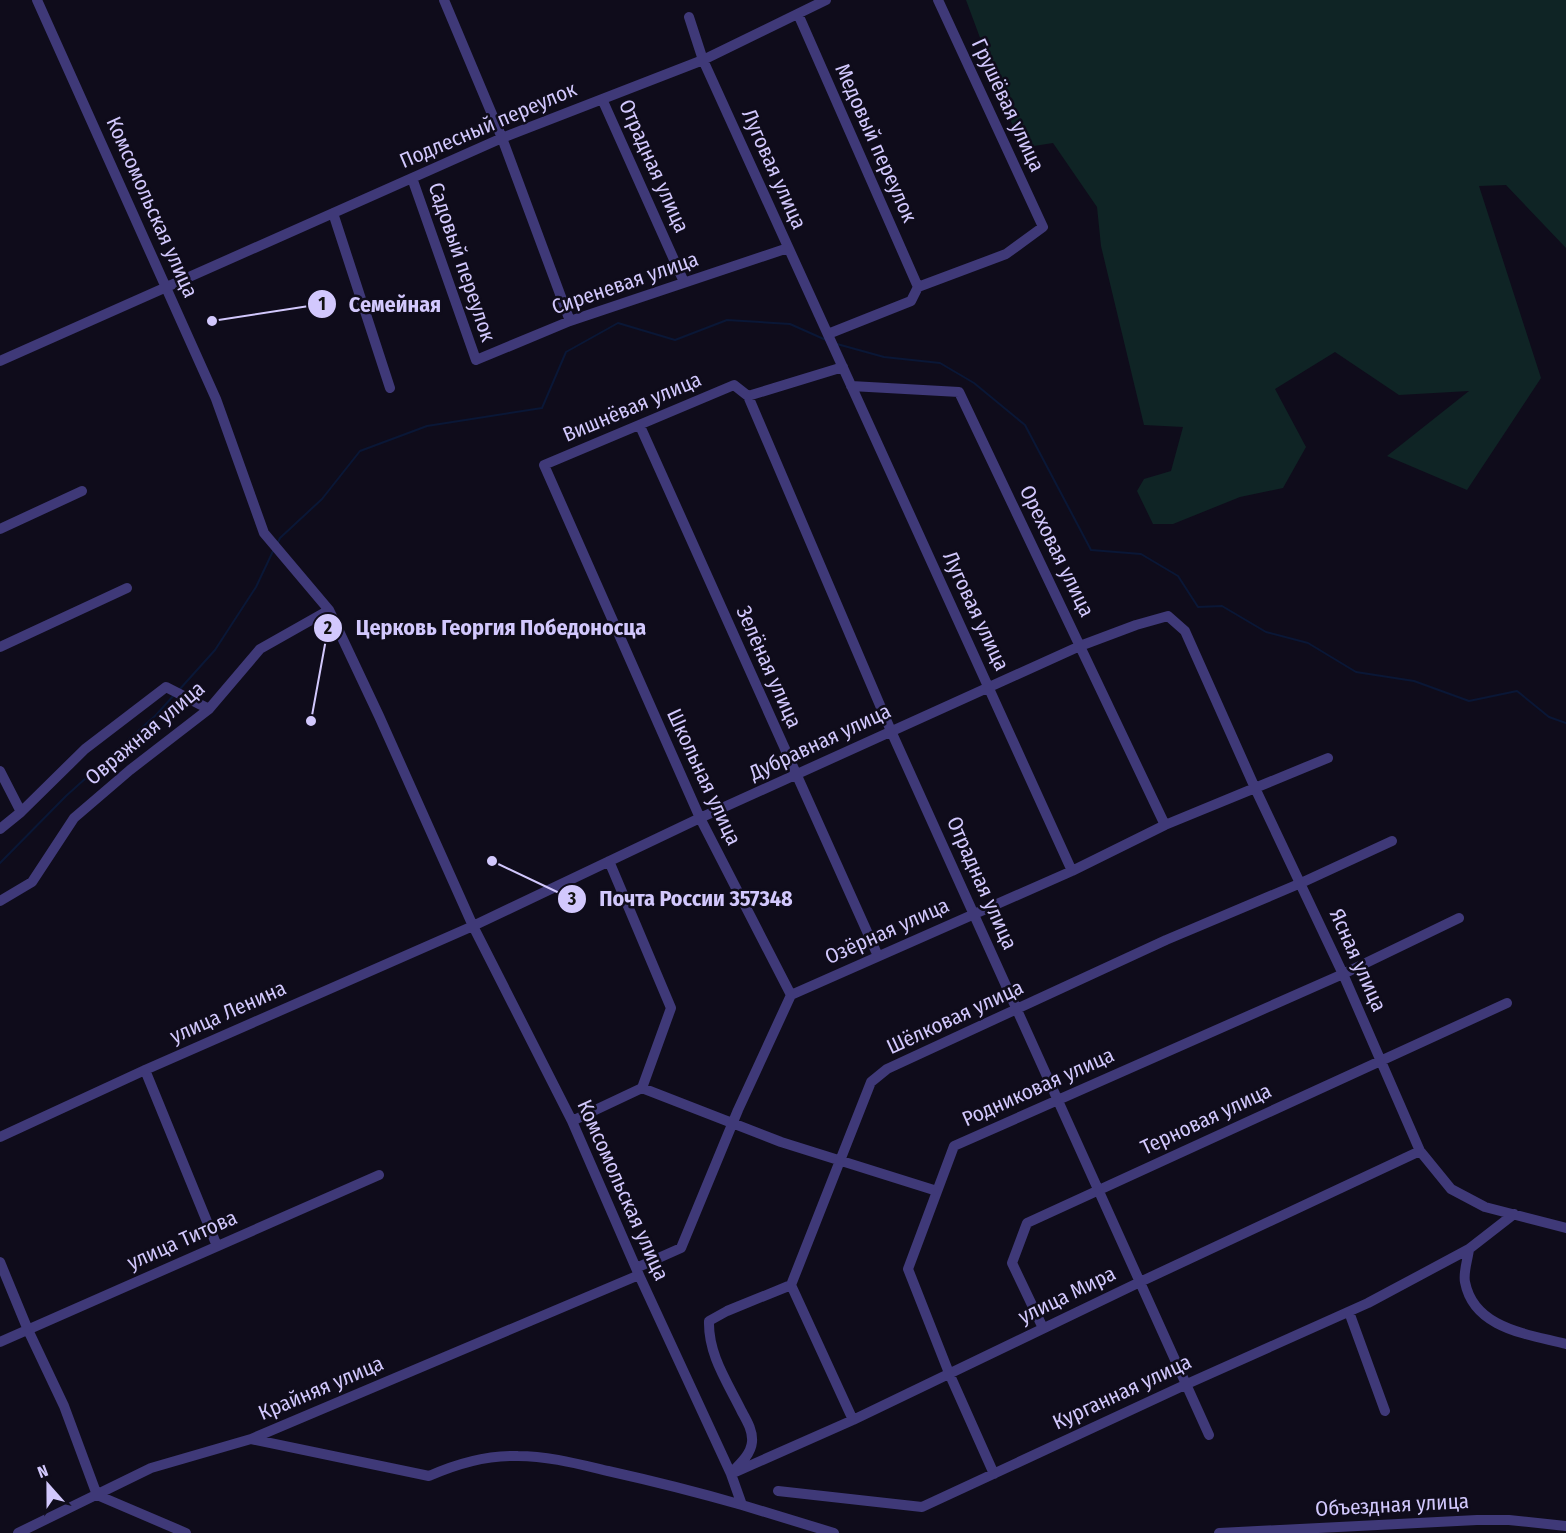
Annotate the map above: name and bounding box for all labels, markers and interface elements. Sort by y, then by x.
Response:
street label: Грушёвая улица [966,34,1050,176]
street label: Медовый переулок [829,60,923,227]
street label: Подлесный переулок [396,76,580,174]
street label: Отрадная улица [613,95,695,237]
street label: Луговая улица [736,105,812,233]
street label: Комсомольская улица [100,113,204,301]
street label: Садовый переулок [423,179,502,345]
street label: Сиреневая улица [548,246,702,320]
callout: Семейная [307,284,453,324]
text: Семейная [349,291,441,318]
text: 1 [318,293,326,315]
street label: Вишнёвая улица [559,366,705,448]
street label: Ореховая улица [1014,481,1100,621]
street label: Луговая улица [937,547,1015,675]
street label: Зелёная улица [731,602,807,732]
callout: Церковь Георгия Победоносца [313,608,658,648]
text: Церковь Георгия Победоносца [356,614,646,641]
text: 2 [323,617,332,639]
street label: Овражная улица [80,676,210,790]
street label: Дубравная улица [744,698,895,787]
street label: Школьная улица [661,705,747,849]
street label: Отрадная улица [941,812,1023,954]
callout: Почта России 357348 [557,879,804,919]
text: Почта России 357348 [599,885,793,912]
text: 3 [567,888,577,910]
street label: Озёрная улица [821,892,953,970]
street label: Ясная улица [1324,904,1392,1016]
street label: Шёлковая улица [883,974,1027,1060]
street label: улица Ленина [166,975,290,1049]
street label: Родниковая улица [958,1042,1118,1132]
street label: Терновая улица [1137,1077,1275,1161]
street label: Комсомольская улица [571,1096,675,1284]
street label: улица Титова [123,1204,241,1276]
street label: улица Мира [1014,1260,1120,1330]
street label: Курганная улица [1049,1349,1195,1435]
street label: Крайняя улица [255,1350,387,1426]
north arrow [18,1455,78,1515]
text: N [35,1461,51,1482]
street label: Объездная улица [1314,1488,1470,1522]

